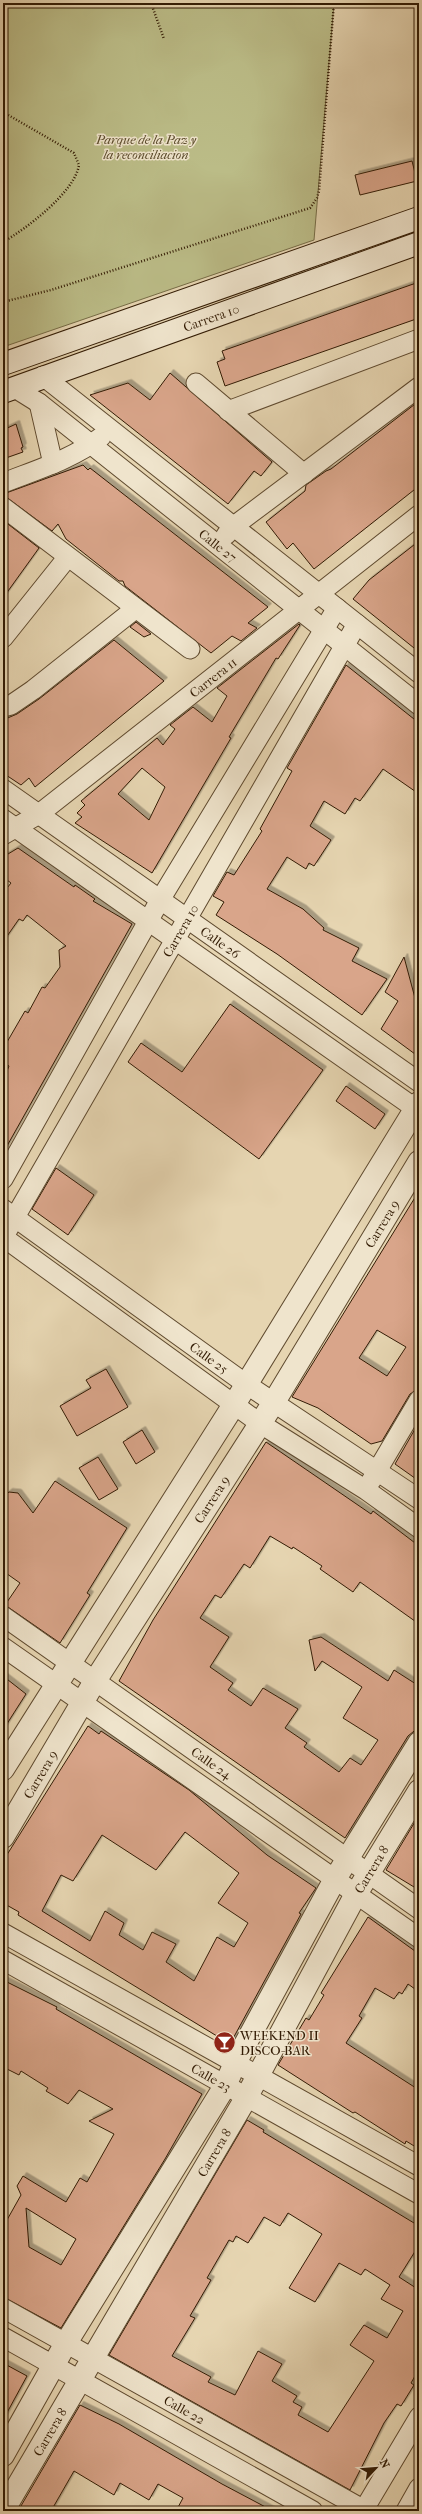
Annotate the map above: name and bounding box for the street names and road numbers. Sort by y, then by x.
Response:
street label: Carrera 10 [181,301,241,334]
street label: Calle 27 [196,526,240,565]
street label: Carrera 11 [186,654,240,700]
street label: Carrera 10 [159,901,201,959]
street label: Calle 26 [198,923,244,962]
street label: Carrera 9 [362,1197,402,1250]
street label: Calle 25 [187,1339,231,1376]
street label: Carrera 9 [191,1473,232,1526]
street label: Calle 24 [189,1744,235,1782]
street label: Carrera 9 [20,1747,60,1801]
street label: Carrera 8 [351,1843,391,1896]
street label: Calle 23 [189,2060,234,2094]
street label: Carrera 8 [194,2126,234,2179]
street label: Calle 22 [161,2392,208,2427]
street label: Carrera 8 [30,2405,70,2458]

